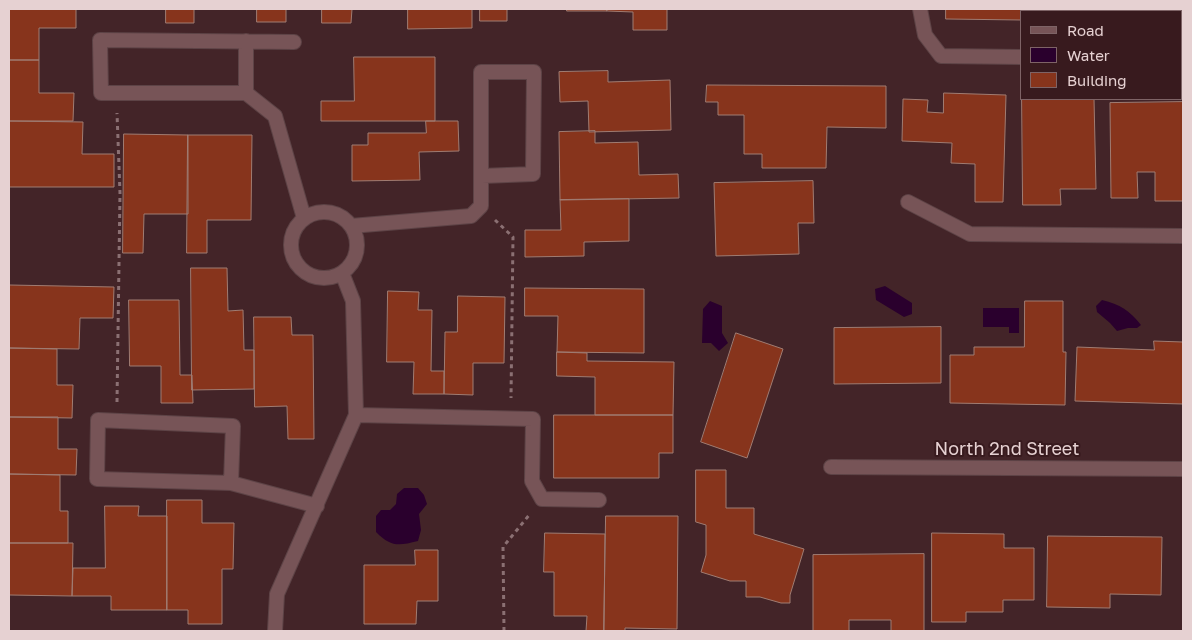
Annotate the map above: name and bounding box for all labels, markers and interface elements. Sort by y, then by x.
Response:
legend [1020,10,1182,100]
text: Road [1067,21,1104,39]
text: Water [1067,46,1110,64]
text: Building [1067,71,1127,89]
street label: North 2nd Street [935,438,1079,460]

